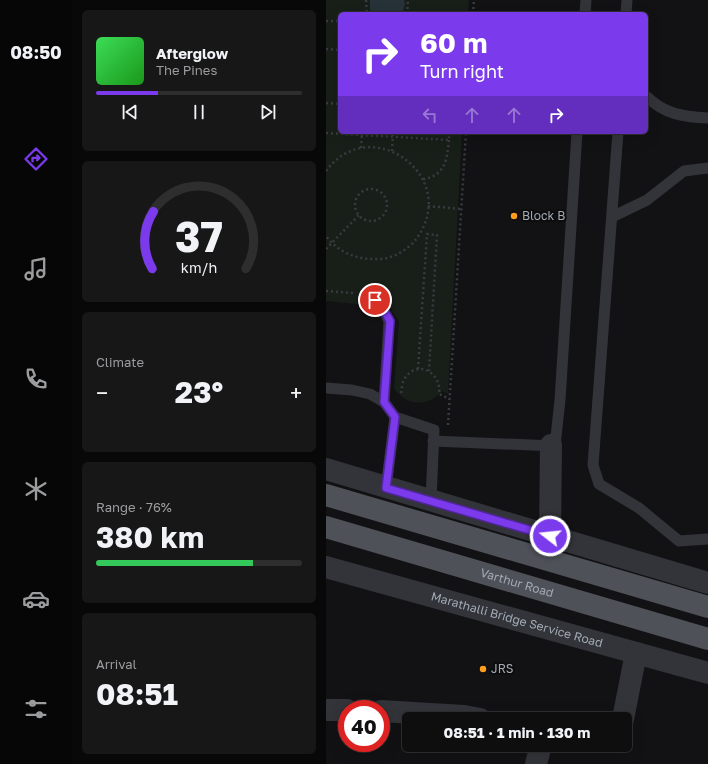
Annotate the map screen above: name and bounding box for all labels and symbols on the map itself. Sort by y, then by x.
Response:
place label: Block B [522,208,565,223]
marker: Block B [509,211,519,221]
pin [358,283,392,317]
position arrow [529,515,571,557]
street label: Varthur Road [479,565,555,600]
street label: Marathalli Bridge Service Road [429,588,604,650]
place label: JRS [491,661,514,676]
marker: JRS [478,664,488,674]
speed limit sign: 40 [338,700,390,752]

